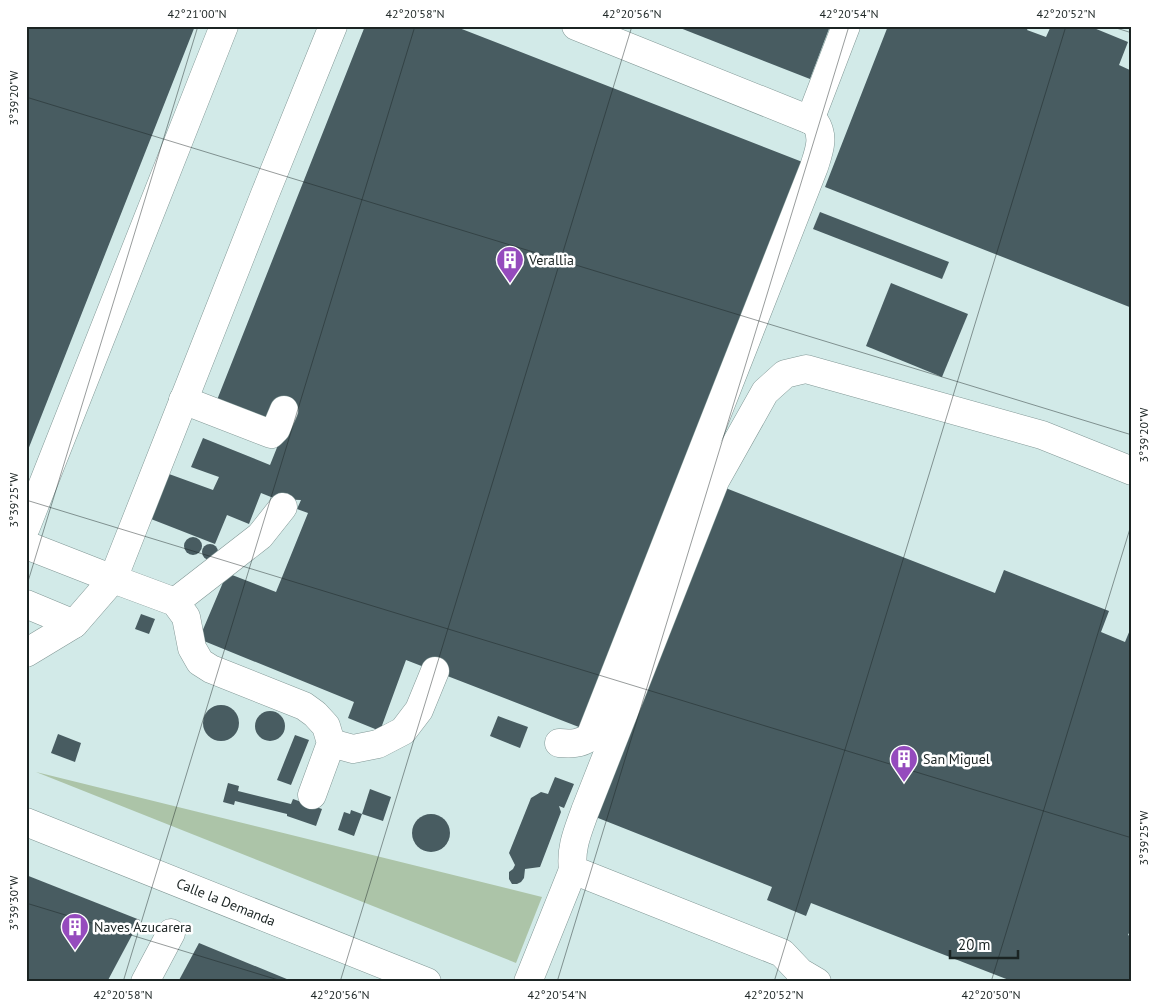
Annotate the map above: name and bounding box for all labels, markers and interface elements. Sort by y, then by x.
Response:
text: 42°21'00"N [167,6,227,21]
text: 42°20'58"N [385,6,445,21]
text: 42°20'56"N [602,6,662,21]
text: 42°20'54"N [819,6,879,21]
text: 42°20'52"N [1036,6,1096,21]
text: 3°39'20"W [6,71,21,125]
building icon: Verallia [495,245,525,284]
place label: Verallia [528,251,574,269]
text: 3°39'20"W [1136,408,1151,462]
text: 3°39'25"W [6,473,21,527]
building icon: San Miguel [889,744,919,783]
place label: San Miguel [923,750,990,768]
text: 3°39'25"W [1136,811,1151,865]
street label: Calle la Demanda [174,874,278,930]
text: 3°39'30"W [6,876,21,930]
building icon: Naves Azucarera [60,912,90,951]
place label: Naves Azucarera [94,918,192,936]
scale bar [950,928,1018,960]
text: 20 m [958,935,991,954]
text: 42°20'58"N [93,987,153,1002]
text: 42°20'56"N [310,987,370,1002]
text: 42°20'54"N [527,987,587,1002]
text: 42°20'52"N [744,987,804,1002]
text: 42°20'50"N [961,987,1021,1002]

